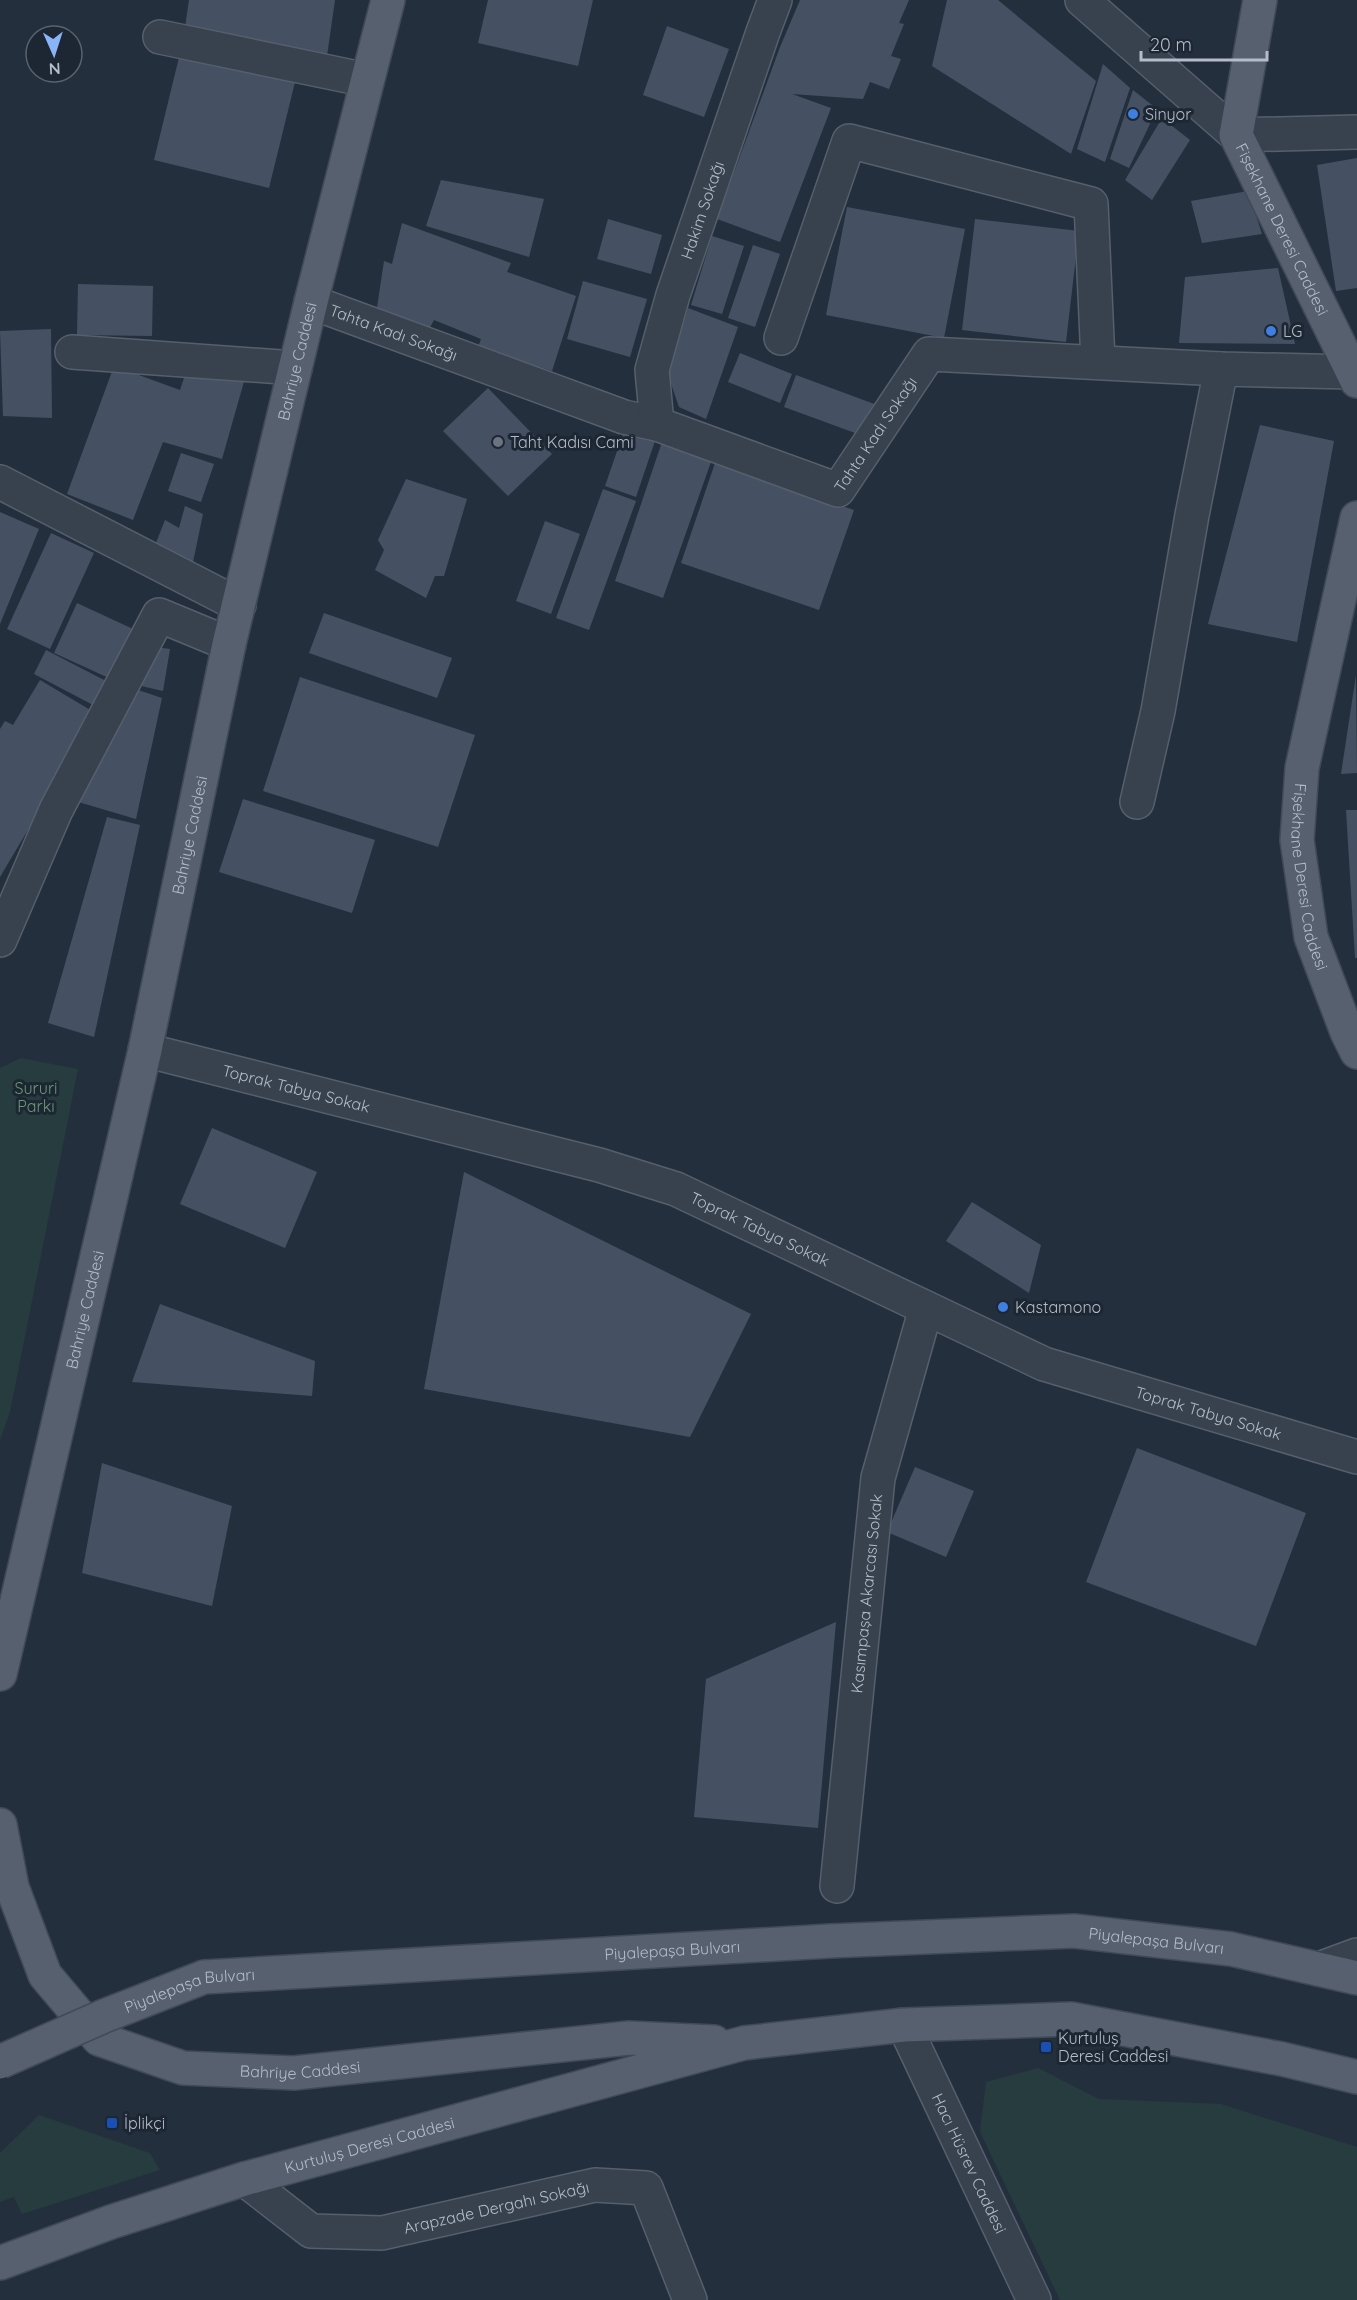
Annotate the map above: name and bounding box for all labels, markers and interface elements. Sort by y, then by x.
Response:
north arrow [24,24,84,84]
scale bar [1141,24,1267,62]
text: 20 m [1150,33,1192,56]
text: N [48,59,61,79]
place label: Sinyor [1145,104,1191,124]
marker: Sinyor [1126,107,1140,121]
street label: Fişekhane Deresi Caddesi [1232,140,1333,319]
street label: Hakim Sokağı [676,158,728,262]
street label: Bahriye Caddesi [273,300,321,422]
street label: Tahta Kadı Sokağı [327,300,460,365]
place label: LG [1283,321,1302,341]
marker: LG [1264,324,1278,338]
street label: Tahta Kadı Sokağı [830,373,921,496]
place label: Taht Kadısı Cami [510,432,634,452]
marker: Taht Kadısı Cami [491,435,505,449]
street label: Bahriye Caddesi [167,774,211,896]
street label: Fişekhane Deresi Caddesi [1287,783,1333,973]
street label: Toprak Tabya Sokak [220,1060,372,1117]
park label: Sururi Parkı [15,1078,57,1116]
street label: Toprak Tabya Sokak [687,1187,833,1271]
street label: Bahriye Caddesi [61,1249,108,1371]
place label: Kastamono [1015,1297,1101,1317]
marker: Kastamono [996,1300,1010,1314]
street label: Toprak Tabya Sokak [1133,1382,1284,1444]
street label: Kasımpaşa Akarcası Sokak [846,1493,886,1694]
street label: Piyalepaşa Bulvarı [1088,1923,1225,1958]
street label: Piyalepaşa Bulvarı [604,1936,741,1964]
street label: Piyalepaşa Bulvarı [121,1964,255,2017]
place label: Kurtuluş Deresi Caddesi [1058,2028,1168,2066]
marker: Kurtuluş Deresi Caddesi [1039,2040,1053,2054]
street label: Bahriye Caddesi [239,2056,361,2083]
street label: Hacı Hüsrev Caddesi [928,2090,1011,2237]
street label: Kurtuluş Deresi Caddesi [282,2112,457,2178]
place label: İplikçi [124,2113,165,2133]
marker: İplikçi [105,2116,119,2130]
street label: Arapzade Dergahı Sokağı [402,2177,591,2238]

